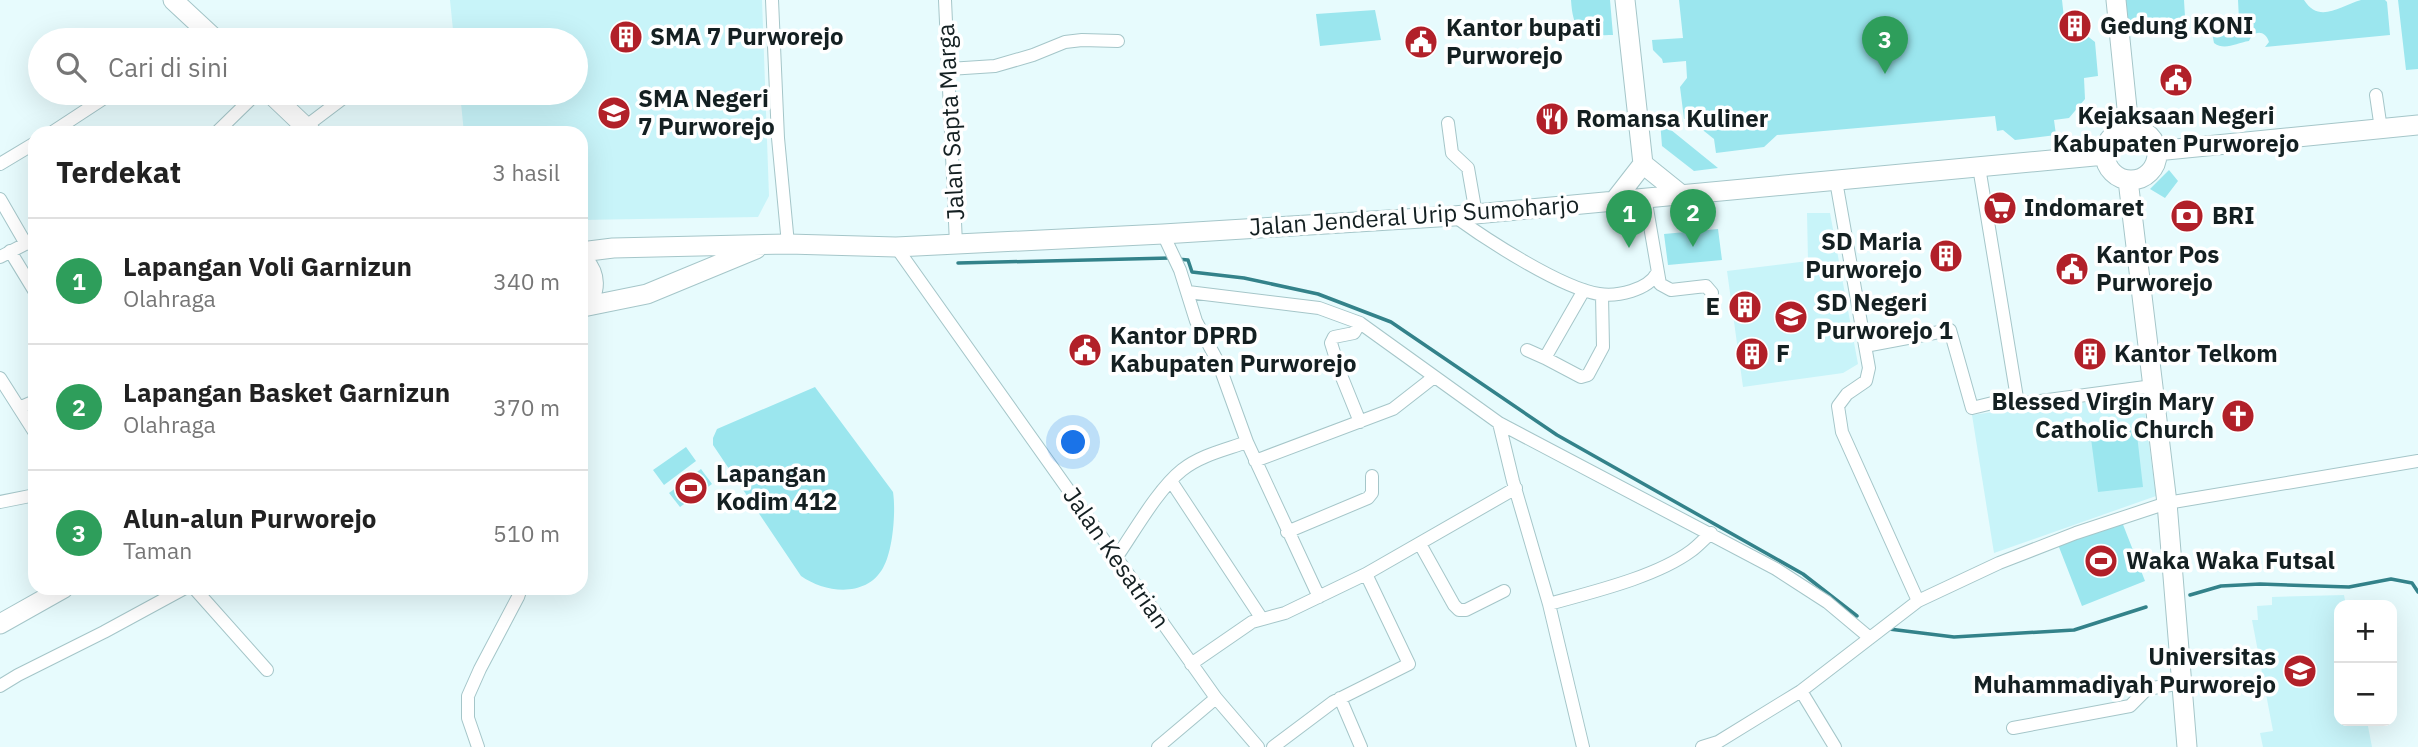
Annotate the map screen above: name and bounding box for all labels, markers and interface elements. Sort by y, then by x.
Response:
building icon: Gedung KONI [2056,7,2094,45]
place label: Gedung KONI [2100,9,2253,41]
place label: Kantor bupati Purworejo [1446,11,1601,71]
pin: 3 [1862,16,1908,74]
building icon: SMA 7 Purworejo [607,18,645,56]
place label: SMA 7 Purworejo [650,20,844,52]
street label: Jalan Sapta Marga [929,23,971,221]
public building icon: Kantor bupati Purworejo [1402,23,1440,61]
search box [28,28,588,105]
icon: search [52,48,90,86]
text: Cari di sini [108,50,228,84]
public building icon: Kejaksaan Negeri Kabupaten Purworejo [2157,61,2195,99]
place label: SMA Negeri 7 Purworejo [638,82,775,142]
school or university icon: SMA Negeri 7 Purworejo [595,94,633,132]
place label: Kejaksaan Negeri Kabupaten Purworejo [2053,99,2299,159]
restaurant icon: Romansa Kuliner [1533,100,1571,138]
place label: Romansa Kuliner [1576,102,1769,134]
text: Terdekat [56,152,181,191]
text: 3 hasil [492,157,560,187]
street label: Jalan Jenderal Urip Sumoharjo [1248,188,1580,243]
pin: 2 [1670,189,1716,247]
supermarket icon: Indomaret [1981,189,2019,227]
pin: 1 [1606,190,1652,248]
place label: Indomaret [2024,191,2144,223]
bank icon: BRI [2168,197,2206,235]
place label: BRI [2212,199,2255,231]
place label: SD Maria Purworejo [1805,225,1922,285]
building icon: SD Maria Purworejo [1927,237,1965,275]
place label: Kantor Pos Purworejo [2096,238,2219,298]
text: Lapangan Voli Garnizun [123,249,412,283]
public building icon: Kantor Pos Purworejo [2053,250,2091,288]
text: 1 [72,266,86,296]
text: 340 m [493,266,560,296]
text: Olahraga [123,283,216,313]
place label: SD Negeri Purworejo 1 [1816,286,1953,346]
building icon: E [1726,288,1764,326]
place label: E [1705,290,1720,322]
school or university icon: SD Negeri Purworejo 1 [1772,298,1810,336]
place label: Kantor DPRD Kabupaten Purworejo [1110,319,1356,379]
public building icon: Kantor DPRD Kabupaten Purworejo [1066,331,1104,369]
building icon: F [1733,335,1771,373]
building icon: Kantor Telkom [2071,335,2109,373]
place label: F [1776,337,1790,369]
place label: Kantor Telkom [2114,337,2278,369]
text: Lapangan Basket Garnizun [123,375,450,409]
place label: Blessed Virgin Mary Catholic Church [1992,385,2214,445]
text: 2 [72,392,86,422]
text: 370 m [493,392,560,422]
church icon: Blessed Virgin Mary Catholic Church [2219,397,2257,435]
text: Olahraga [123,409,216,439]
your location [1056,425,1090,459]
place label: Lapangan Kodim 412 [716,457,837,517]
sports icon: Lapangan Kodim 412 [672,469,710,507]
street label: Jalan Kesatrian [1056,480,1177,634]
text: Alun-alun Purworejo [123,501,377,535]
text: 3 [72,518,86,548]
text: 510 m [493,518,560,548]
text: Taman [123,535,192,565]
sports icon: Waka Waka Futsal [2082,542,2120,580]
place label: Waka Waka Futsal [2126,544,2335,576]
map controls [2334,600,2397,726]
button: + [2334,600,2397,663]
place label: Universitas Muhammadiyah Purworejo [1973,640,2276,700]
school or university icon: Universitas Muhammadiyah Purworejo [2281,652,2319,690]
button: − [2334,663,2397,726]

